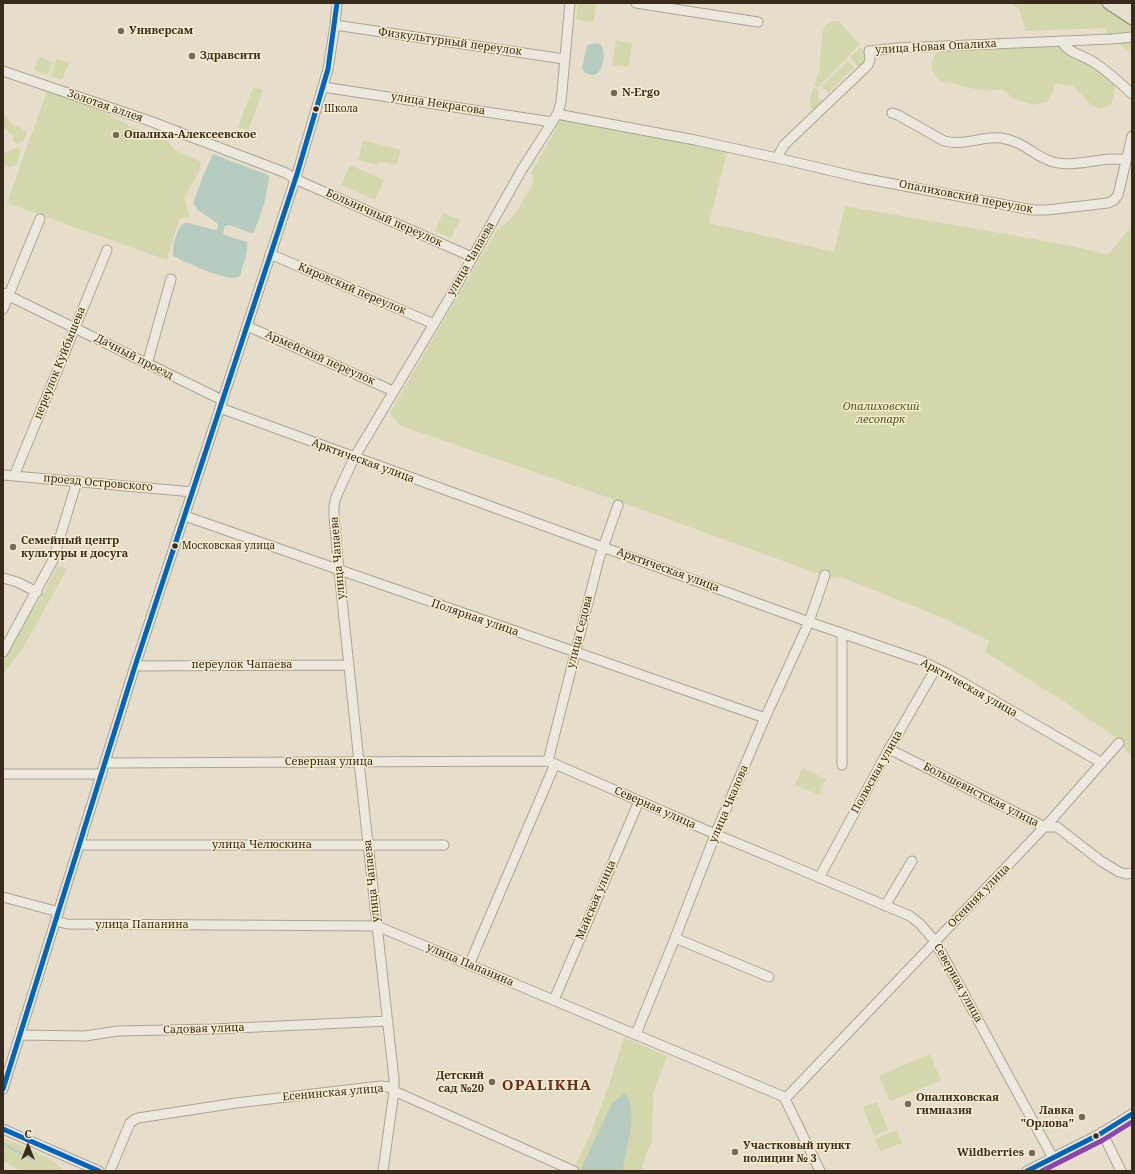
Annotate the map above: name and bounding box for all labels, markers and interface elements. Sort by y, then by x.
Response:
place label: Универсам [129,24,193,38]
street label: Физкультурный переулок [377,25,523,59]
marker: Универсам [116,26,126,36]
street label: улица Новая Опалиха [875,37,997,57]
place label: Здравсити [200,49,261,63]
marker: Здравсити [187,51,197,61]
place label: N-Ergo [622,86,660,100]
street label: Золотая аллея [65,87,145,125]
marker: N-Ergo [609,88,619,98]
street label: улица Некрасова [390,90,486,118]
place label: Школа [324,103,358,115]
marker: Школа [311,104,321,114]
place label: Опалиха-Алексеевское [124,128,256,142]
marker: Опалиха-Алексеевское [111,130,121,140]
street label: Опалиховский переулок [898,178,1034,216]
street label: Больничный переулок [324,186,444,250]
street label: улица Чапаева [444,220,498,298]
street label: Кировский переулок [296,260,408,318]
street label: переулок Куйбышева [31,305,89,421]
street label: Армейский переулок [263,328,377,388]
street label: Дачный проезд [92,331,176,383]
park label: Опалиховский лесопарк [842,400,920,426]
street label: Арктическая улица [310,436,416,486]
street label: проезд Островского [43,472,153,494]
street label: улица Чапаева [328,516,348,600]
place label: Семейный центр культуры и досуга [21,534,128,560]
place label: Московская улица [182,540,275,552]
marker: Московская улица [170,541,180,551]
marker: Семейный центр культуры и досуга [8,542,18,552]
street label: Арктическая улица [615,545,721,595]
street label: улица Седова [565,594,595,670]
street label: Полярная улица [429,597,521,639]
street label: Арктическая улица [918,656,1020,720]
street label: переулок Чапаева [191,658,293,672]
street label: Полюсная улица [849,728,905,816]
street label: Северная улица [285,755,373,769]
street label: Большевистская улица [921,760,1041,830]
street label: улица Чкалова [707,763,751,845]
street label: Северная улица [612,784,698,832]
street label: улица Челюскина [212,838,312,852]
street label: улица Чапаева [361,839,383,923]
street label: Майская улица [573,858,619,942]
street label: Осенняя улица [945,861,1013,931]
street label: улица Папанина [95,918,189,932]
street label: улица Папанина [424,941,516,989]
street label: Северная улица [931,941,985,1025]
street label: Садовая улица [163,1021,245,1037]
place label: Детский сад №20 [436,1069,484,1095]
marker: Детский сад №20 [487,1077,497,1087]
district label: OPALIKHA [502,1077,592,1095]
street label: Есенинская улица [282,1082,384,1104]
place label: Опалиховская гимназия [916,1091,999,1117]
marker: Опалиховская гимназия [903,1099,913,1109]
place label: Лавка "Орлова" [1020,1104,1074,1130]
marker: Лавка "Орлова" [1077,1112,1087,1122]
north arrow [8,1126,48,1166]
text: С [24,1126,32,1141]
unlabelled marker [1091,1131,1101,1141]
place label: Участковый пункт полиции № 3 [743,1139,851,1165]
place label: Wildberries [957,1146,1024,1160]
marker: Участковый пункт полиции № 3 [730,1147,740,1157]
marker: Wildberries [1027,1148,1037,1158]

